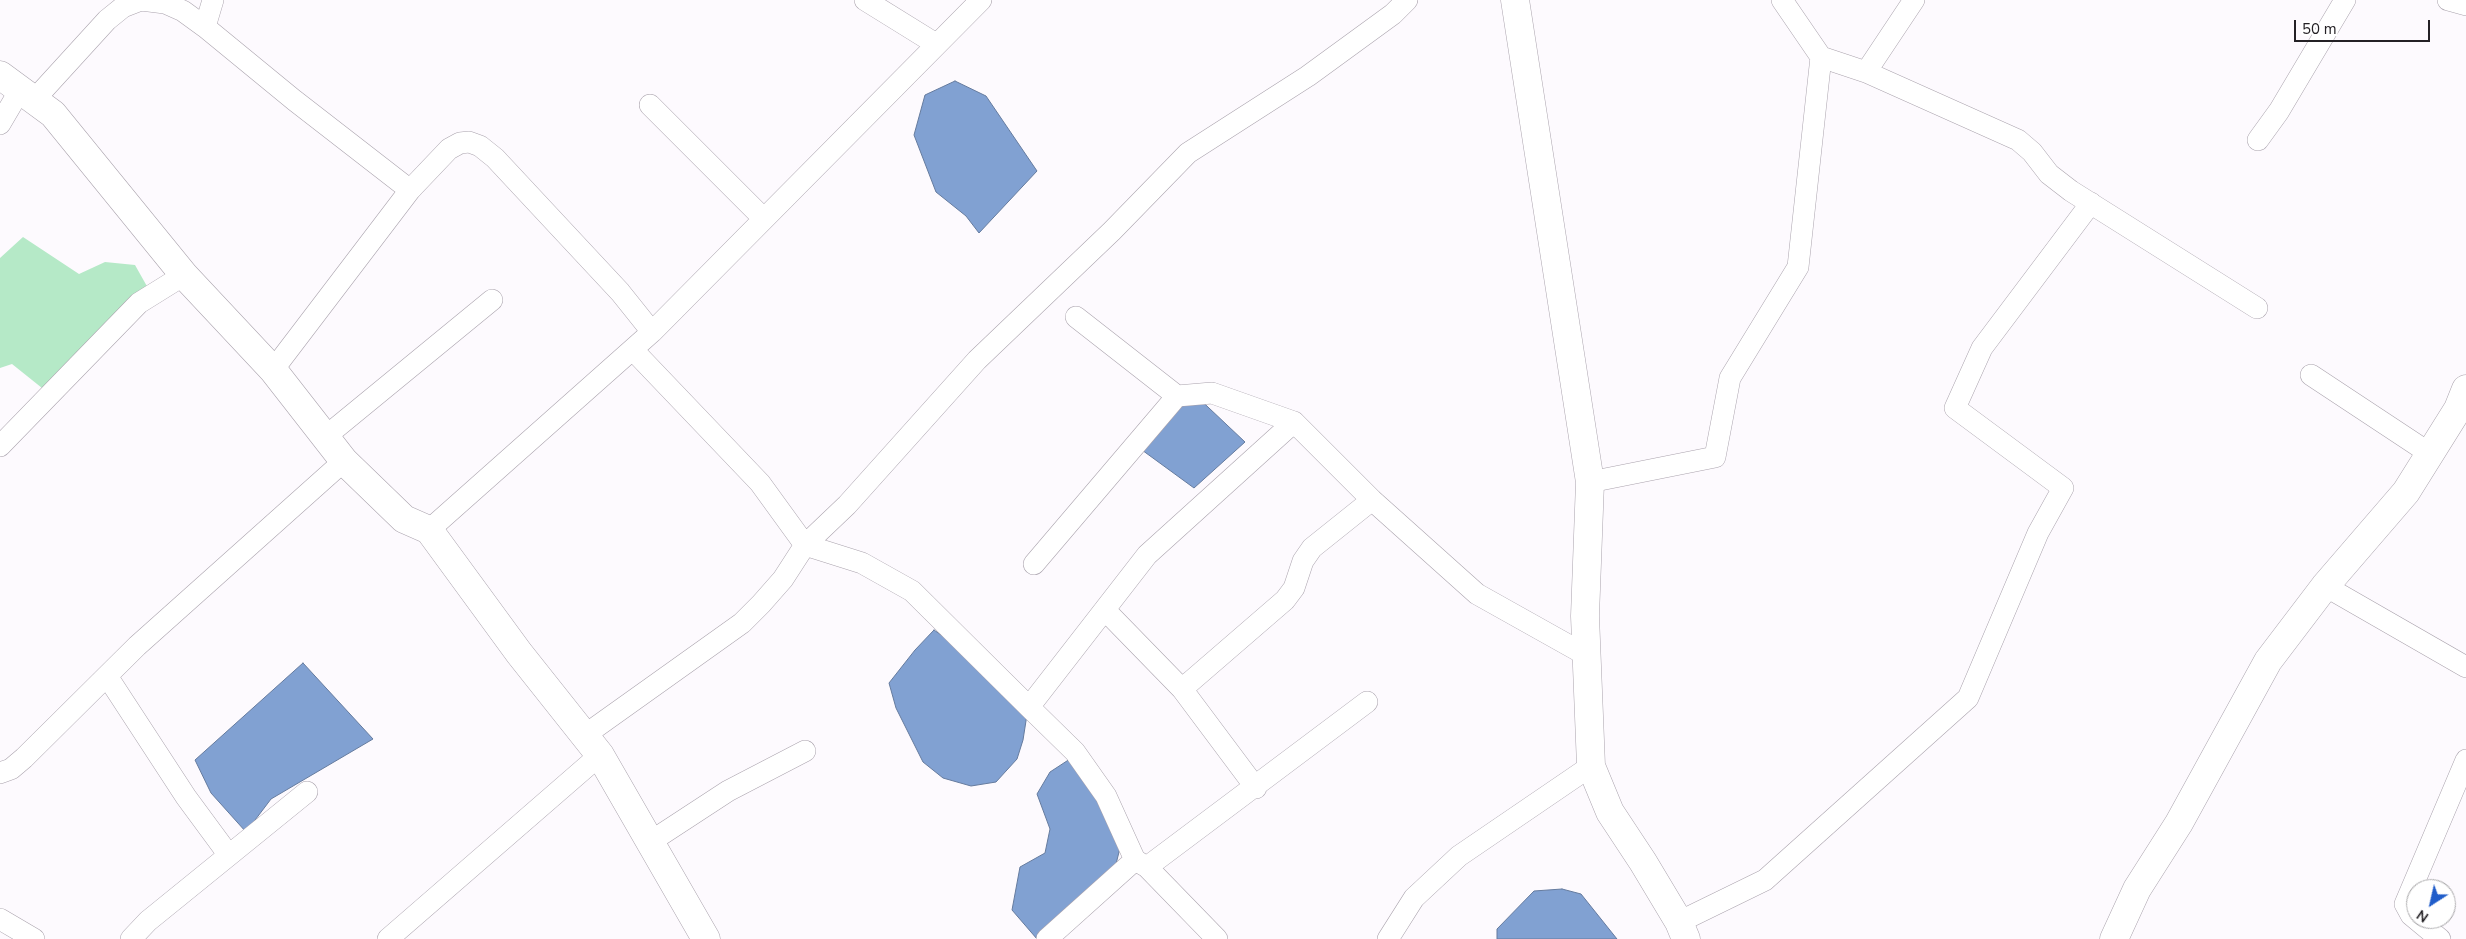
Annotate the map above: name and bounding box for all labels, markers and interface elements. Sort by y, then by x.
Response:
scale bar [2296,10,2432,42]
text: 50 m [2302,19,2337,39]
north arrow [2406,879,2456,929]
text: N [2413,905,2432,927]

